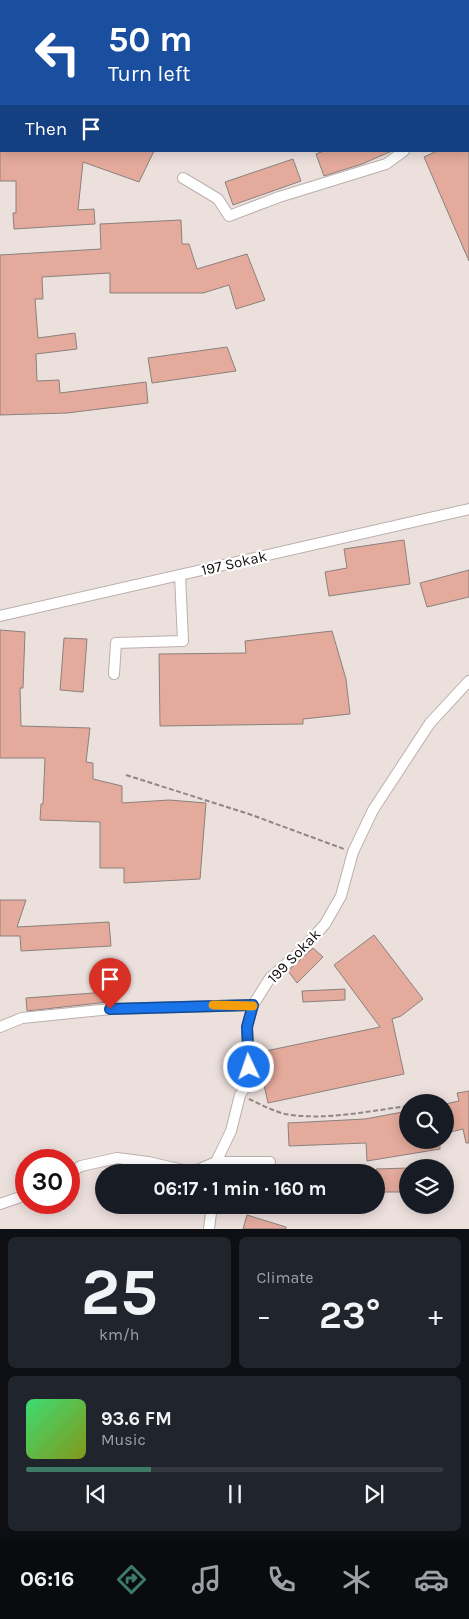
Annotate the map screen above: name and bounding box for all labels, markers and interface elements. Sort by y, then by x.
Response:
text: 50 m [108,19,193,60]
icon: left [25,20,90,85]
text: Turn left [108,61,191,87]
icon: arrive [77,115,105,143]
text: Then [25,118,67,140]
street label: 197 Sokak [199,547,269,579]
street label: 199 Sokak [264,925,324,987]
pin [89,958,131,1009]
icon: arrive [96,965,124,993]
position arrow [222,1040,274,1092]
map controls [399,1094,454,1214]
button: search [399,1094,454,1149]
speed limit sign: 30 [15,1149,80,1214]
button: layers [399,1159,454,1214]
text: 06:17 · 1 min · 160 m [153,1178,327,1200]
text: 25 [81,1254,158,1330]
text: Climate [257,1268,314,1287]
text: 23° [319,1293,380,1338]
text: − [257,1299,271,1332]
text: + [428,1299,443,1332]
text: km/h [99,1325,140,1344]
text: 93.6 FM [101,1408,172,1430]
text: Music [101,1430,146,1449]
icon: previous [82,1480,110,1508]
icon: pause [221,1480,249,1508]
icon: next [360,1480,388,1508]
icon: directions [114,1562,149,1597]
icon: music [189,1562,224,1597]
icon: phone [264,1562,299,1597]
icon: climate [339,1562,374,1597]
icon: car [414,1562,449,1597]
text: 06:16 [20,1566,74,1592]

